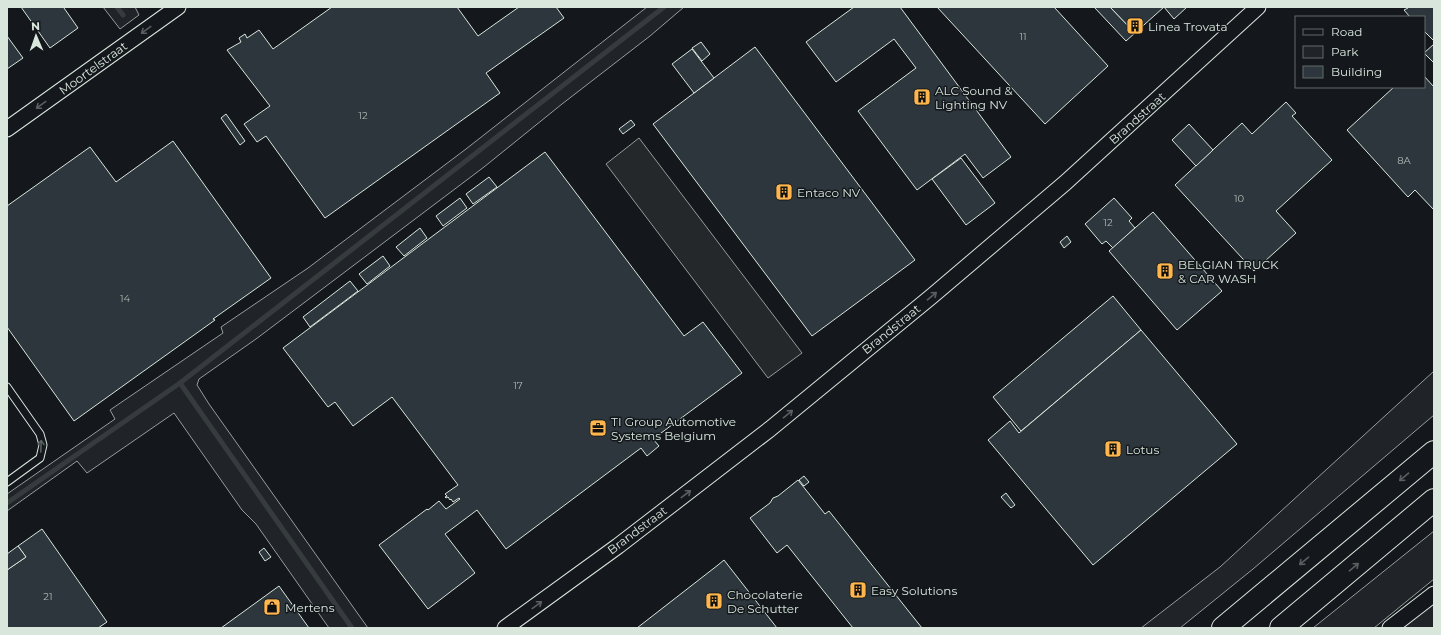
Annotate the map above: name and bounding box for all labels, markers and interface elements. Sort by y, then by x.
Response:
north arrow [16,16,56,56]
building icon: Linea Trovata [1125,16,1145,36]
legend [1295,16,1425,88]
text: N [31,19,40,33]
place label: Linea Trovata [1148,19,1228,34]
text: Road [1331,24,1362,39]
one-way arrow [141,26,152,34]
house number: 11 [1019,30,1027,43]
street label: Moortelstraat [56,38,130,98]
text: Park [1331,44,1359,59]
text: Building [1331,64,1382,79]
place label: ALC Sound & Lighting NV [935,83,1013,112]
building icon: ALC Sound & Lighting NV [912,87,932,107]
street label: Brandstraat [1106,89,1168,147]
one-way arrow [35,101,46,109]
house number: 12 [358,109,368,122]
house number: 8A [1397,154,1412,167]
building icon: Entaco NV [774,182,794,202]
place label: Entaco NV [797,185,861,200]
house number: 10 [1234,192,1244,205]
house number: 12 [1103,216,1113,229]
place label: BELGIAN TRUCK & CAR WASH [1178,257,1279,286]
building icon: BELGIAN TRUCK & CAR WASH [1155,261,1175,281]
one-way arrow [927,291,937,300]
house number: 14 [120,292,130,305]
street label: Brandstraat [859,301,923,357]
house number: 17 [513,379,523,392]
one-way arrow [783,409,794,418]
place label: TI Group Automotive Systems Belgium [611,414,736,443]
office icon: TI Group Automotive Systems Belgium [588,418,608,438]
building icon: Lotus [1103,439,1123,459]
one-way arrow [38,440,45,453]
place label: Lotus [1126,442,1159,457]
one-way arrow [1399,473,1409,482]
one-way arrow [680,489,691,498]
street label: Brandstraat [604,503,670,557]
one-way arrow [1299,556,1310,565]
one-way arrow [1349,563,1359,572]
building icon: Easy Solutions [848,580,868,600]
place label: Easy Solutions [871,583,957,598]
place label: Chocolaterie De Schutter [727,587,803,616]
house number: 21 [43,590,53,603]
building icon: Chocolaterie De Schutter [704,591,724,611]
shop icon: Mertens [262,597,282,617]
place label: Mertens [285,600,335,615]
one-way arrow [531,601,542,609]

